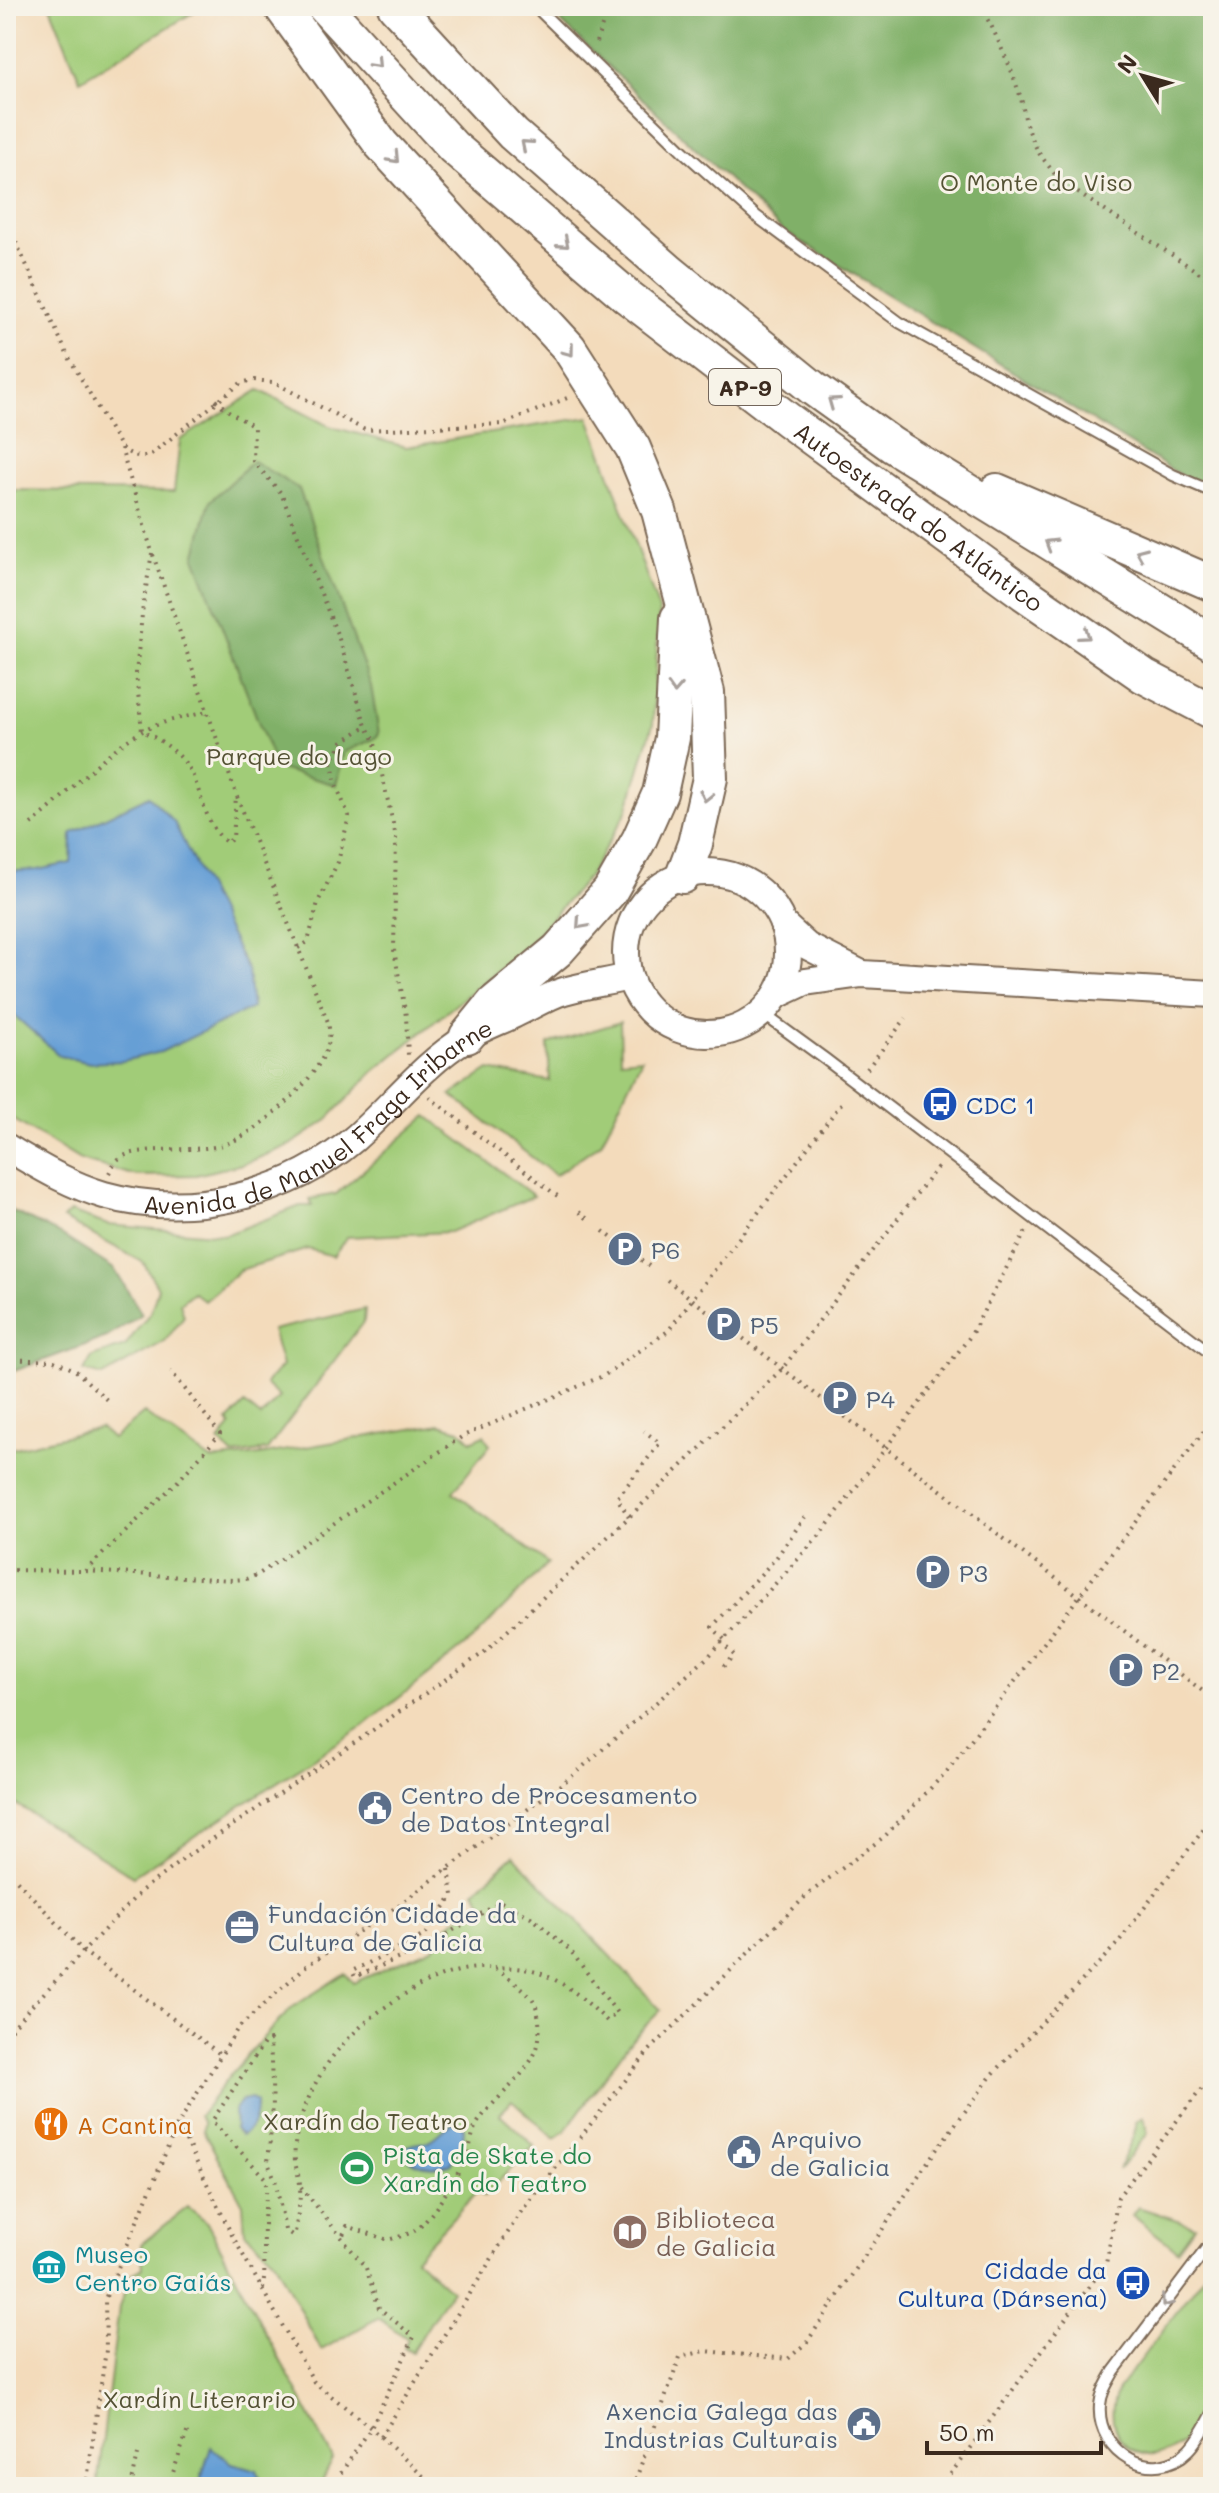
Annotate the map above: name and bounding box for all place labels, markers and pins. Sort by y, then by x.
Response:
bus stop icon: CDC 1 [921,1085,959,1123]
place label: CDC 1 [966,1089,1035,1120]
parking icon: P6 [606,1230,644,1268]
place label: P6 [651,1234,680,1265]
parking icon: P5 [705,1305,743,1343]
place label: P5 [750,1309,779,1340]
parking icon: P4 [821,1379,859,1417]
place label: P4 [866,1383,895,1414]
parking icon: P3 [914,1553,952,1591]
place label: P3 [959,1557,988,1588]
parking icon: P2 [1107,1651,1145,1689]
place label: P2 [1152,1655,1180,1686]
place label: Centro de Procesamento de Datos Integral [401,1779,697,1838]
public building icon: Centro de Procesamento de Datos Integral [356,1789,394,1827]
place label: Fundación Cidade da Cultura de Galicia [268,1898,517,1957]
office icon: Fundación Cidade da Cultura de Galicia [223,1908,261,1946]
restaurant icon: A Cantina [32,2105,70,2143]
place label: A Cantina [77,2109,193,2140]
place label: Arquivo de Galicia [770,2123,890,2182]
public building icon: Arquivo de Galicia [725,2133,763,2171]
place label: Pista de Skate do Xardín do Teatro [383,2139,591,2198]
sports icon: Pista de Skate do Xardín do Teatro [338,2149,376,2187]
place label: Biblioteca de Galicia [656,2203,776,2262]
library icon: Biblioteca de Galicia [611,2213,649,2251]
place label: Museo Centro Gaiás [75,2238,232,2297]
museum icon: Museo Centro Gaiás [30,2248,68,2286]
place label: Cidade da Cultura (Dársena) [898,2254,1107,2313]
bus stop icon: Cidade da Cultura (Dársena) [1114,2264,1152,2302]
place label: Axencia Galega das Industrias Culturais [604,2395,838,2454]
public building icon: Axencia Galega das Industrias Culturais [845,2405,883,2443]

